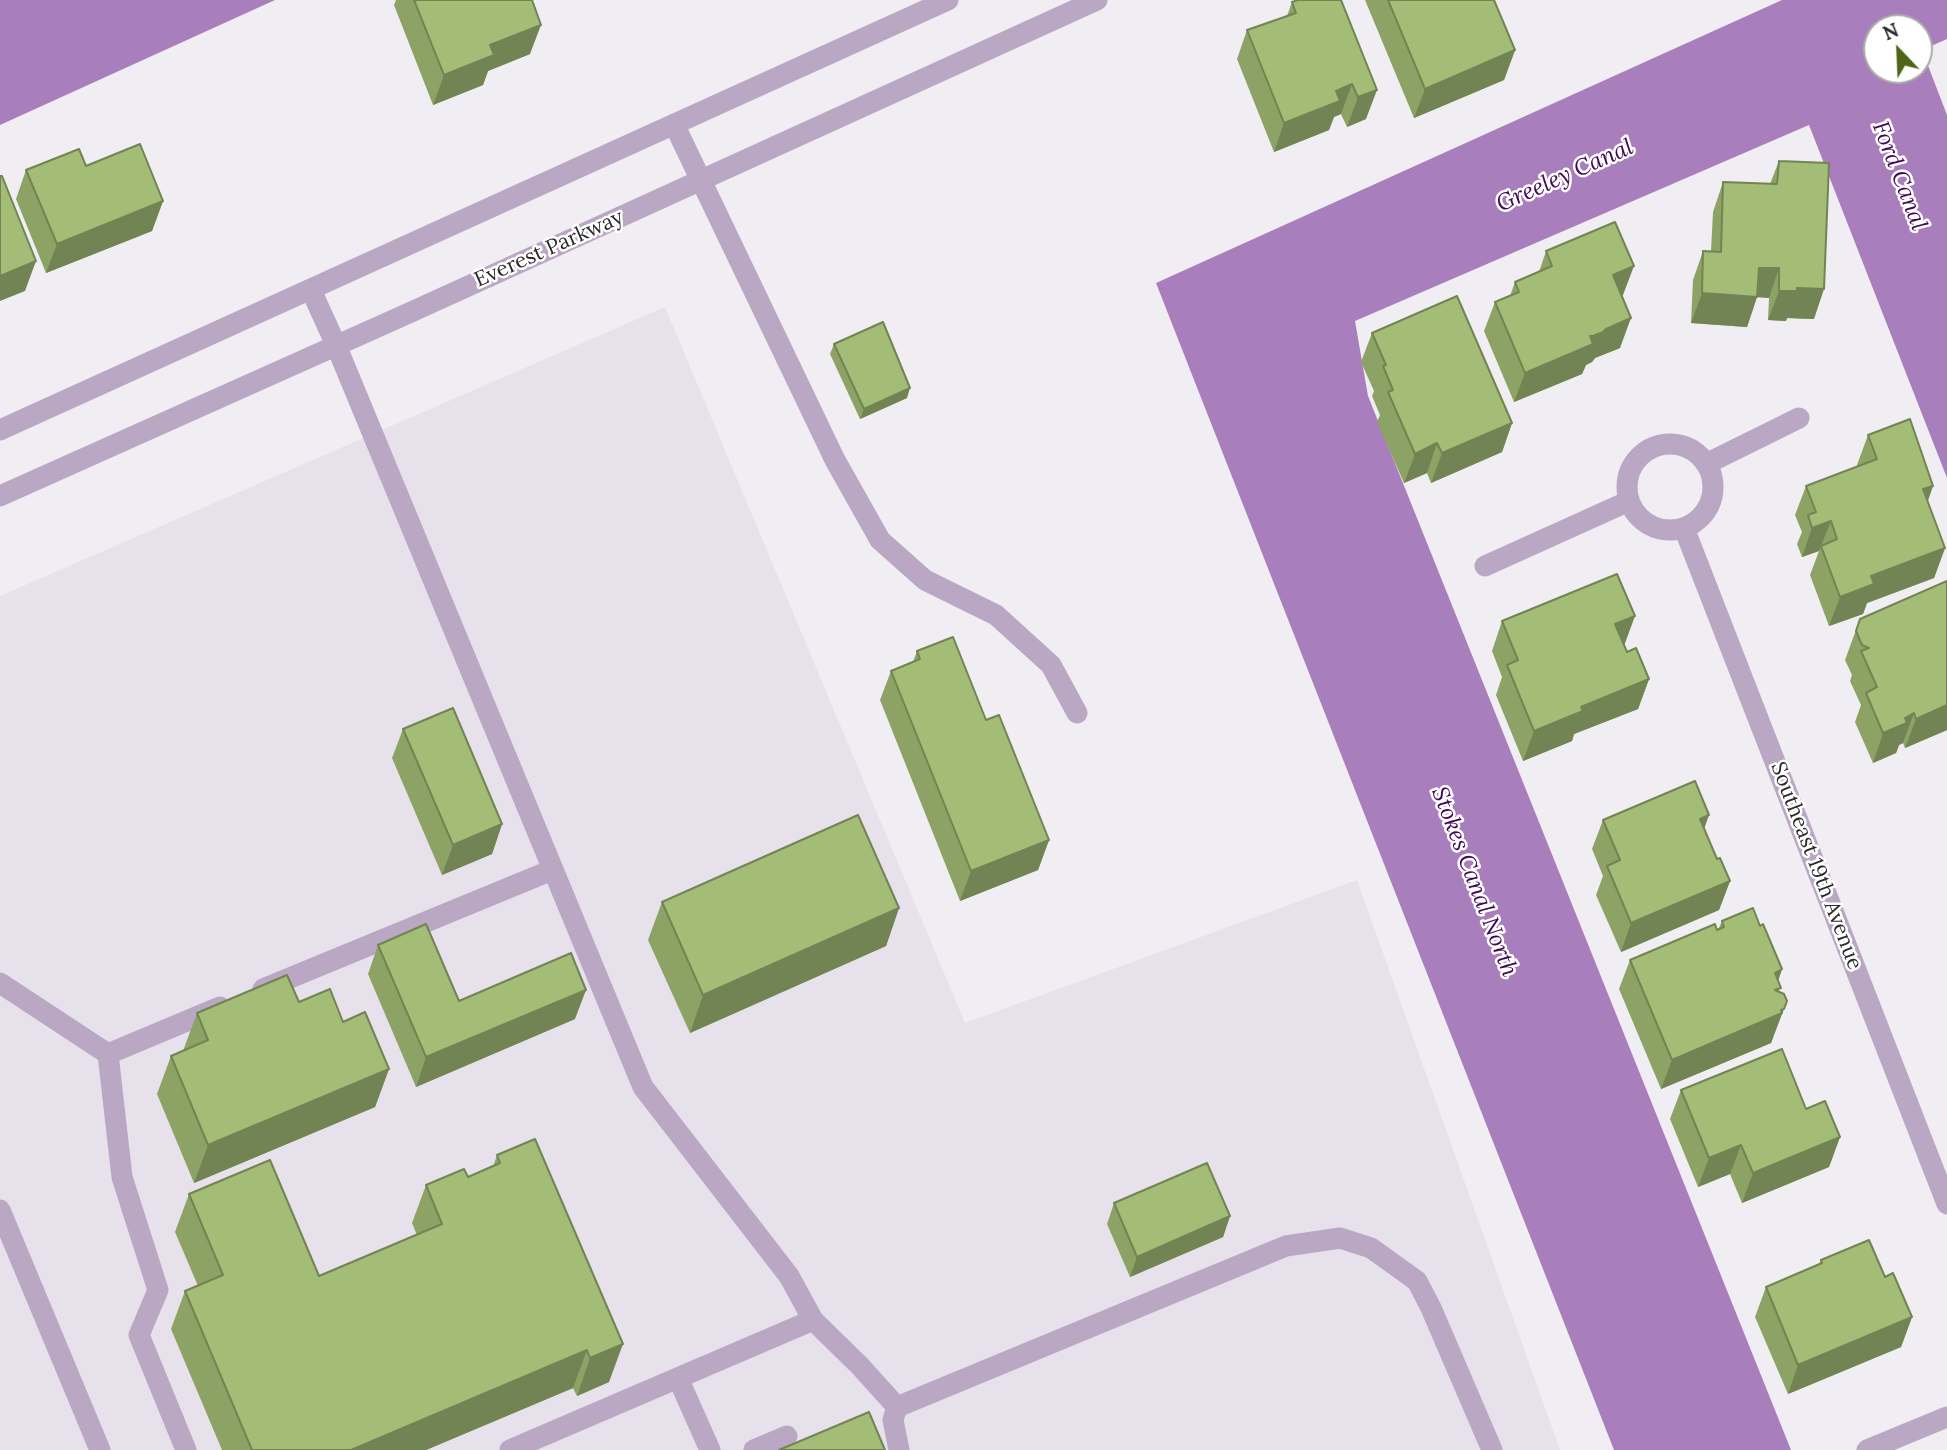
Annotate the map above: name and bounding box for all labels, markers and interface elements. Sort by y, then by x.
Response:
north arrow [1863,14,1933,84]
text: N [1879,18,1902,45]
water label: Ford Canal [1866,118,1932,234]
water label: Greeley Canal [1492,134,1638,218]
street label: Everest Parkway [471,205,627,293]
street label: Southeast 19th Avenue [1765,759,1867,973]
water label: Stokes Canal North [1425,783,1523,981]

